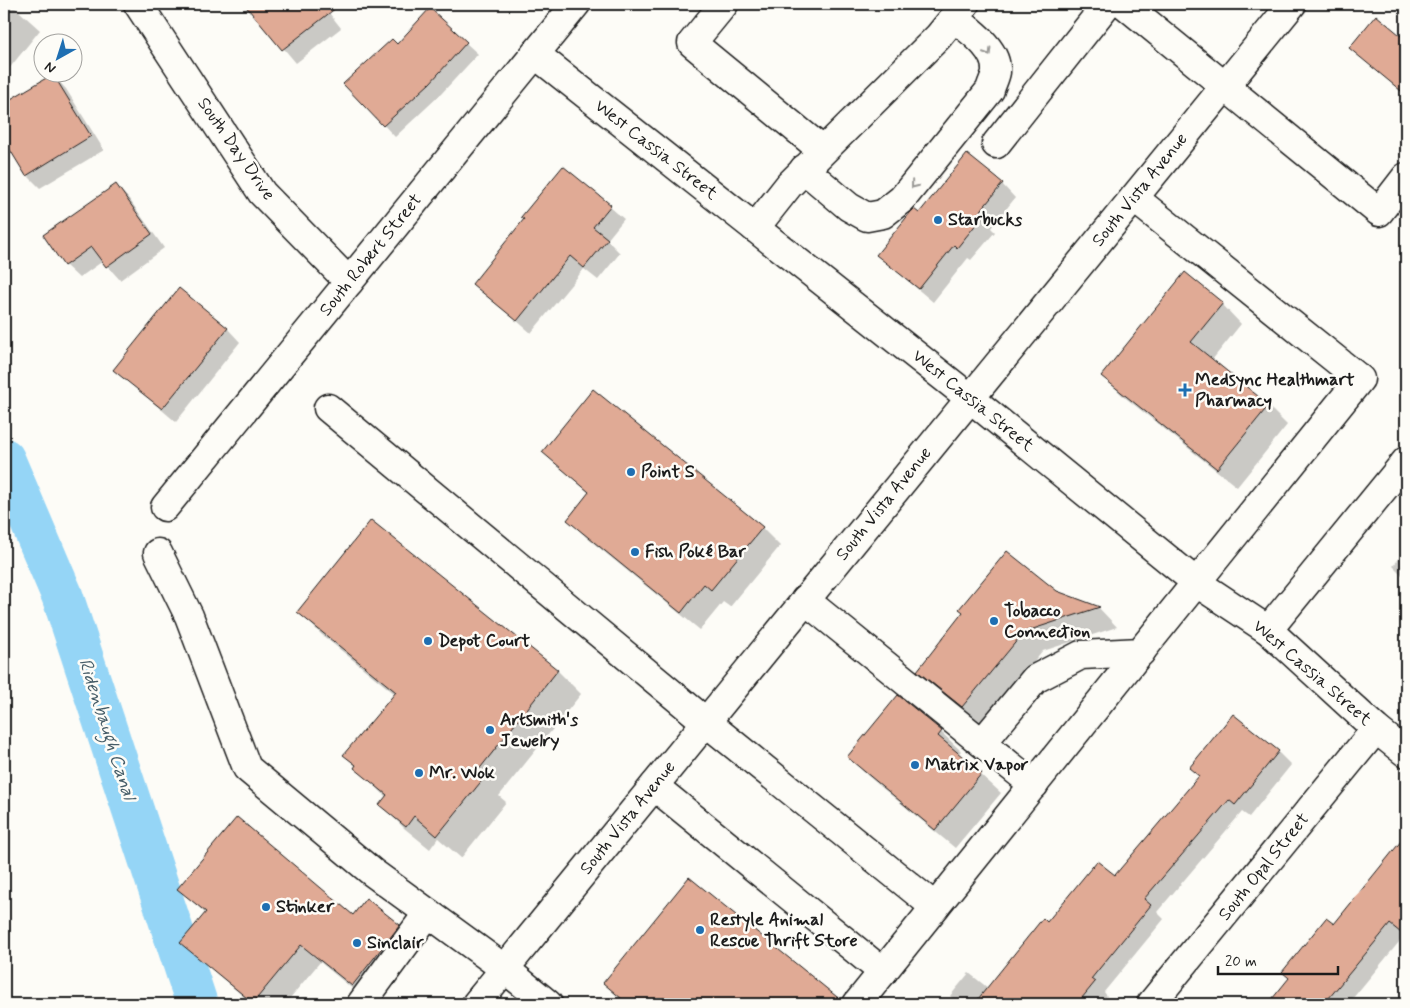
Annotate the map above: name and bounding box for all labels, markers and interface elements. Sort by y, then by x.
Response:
north arrow [32,32,82,82]
one-way arrow [981,46,991,55]
text: N [41,57,60,77]
street label: South Day Drive [192,93,280,205]
street label: West Cassia Street [589,94,723,206]
street label: South Vista Avenue [1087,128,1193,252]
one-way arrow [910,179,919,188]
street label: South Robert Street [314,189,428,321]
place label: Starbucks [948,208,1022,232]
marker: Starbucks [932,214,944,226]
street label: West Cassia Street [907,344,1039,458]
place label: Medsync Healthmart Pharmacy [1195,368,1355,413]
marker: Medsync Healthmart Pharmacy [1179,384,1191,396]
street label: South Vista Avenue [831,442,937,566]
place label: Point S [641,460,695,484]
marker: Point S [625,466,637,478]
place label: Fish Poké Bar [645,540,746,564]
marker: Fish Poké Bar [629,546,641,558]
place label: Tobacco Connection [1004,599,1090,644]
marker: Tobacco Connection [988,615,1000,627]
street label: West Cassia Street [1247,615,1377,732]
place label: Depot Court [438,629,531,653]
marker: Depot Court [422,635,434,647]
water label: Ridenbaugh Canal [71,655,143,806]
place label: Artsmith's Jewelry [500,708,578,753]
marker: Artsmith's Jewelry [484,724,496,736]
place label: Matrix Vapor [925,753,1029,777]
street label: South Vista Avenue [575,756,681,880]
marker: Matrix Vapor [909,759,921,771]
place label: Mr. Wok [429,761,496,785]
marker: Mr. Wok [413,767,425,779]
street label: South Opal Street [1213,808,1315,926]
place label: Stinker [276,895,335,919]
marker: Stinker [260,901,272,913]
place label: Restyle Animal Rescue Thrift Store [710,908,858,953]
marker: Restyle Animal Rescue Thrift Store [694,924,706,936]
place label: Sinclair [367,931,424,955]
marker: Sinclair [351,937,363,949]
scale bar [1218,943,1338,975]
text: 20 m [1225,952,1257,972]

